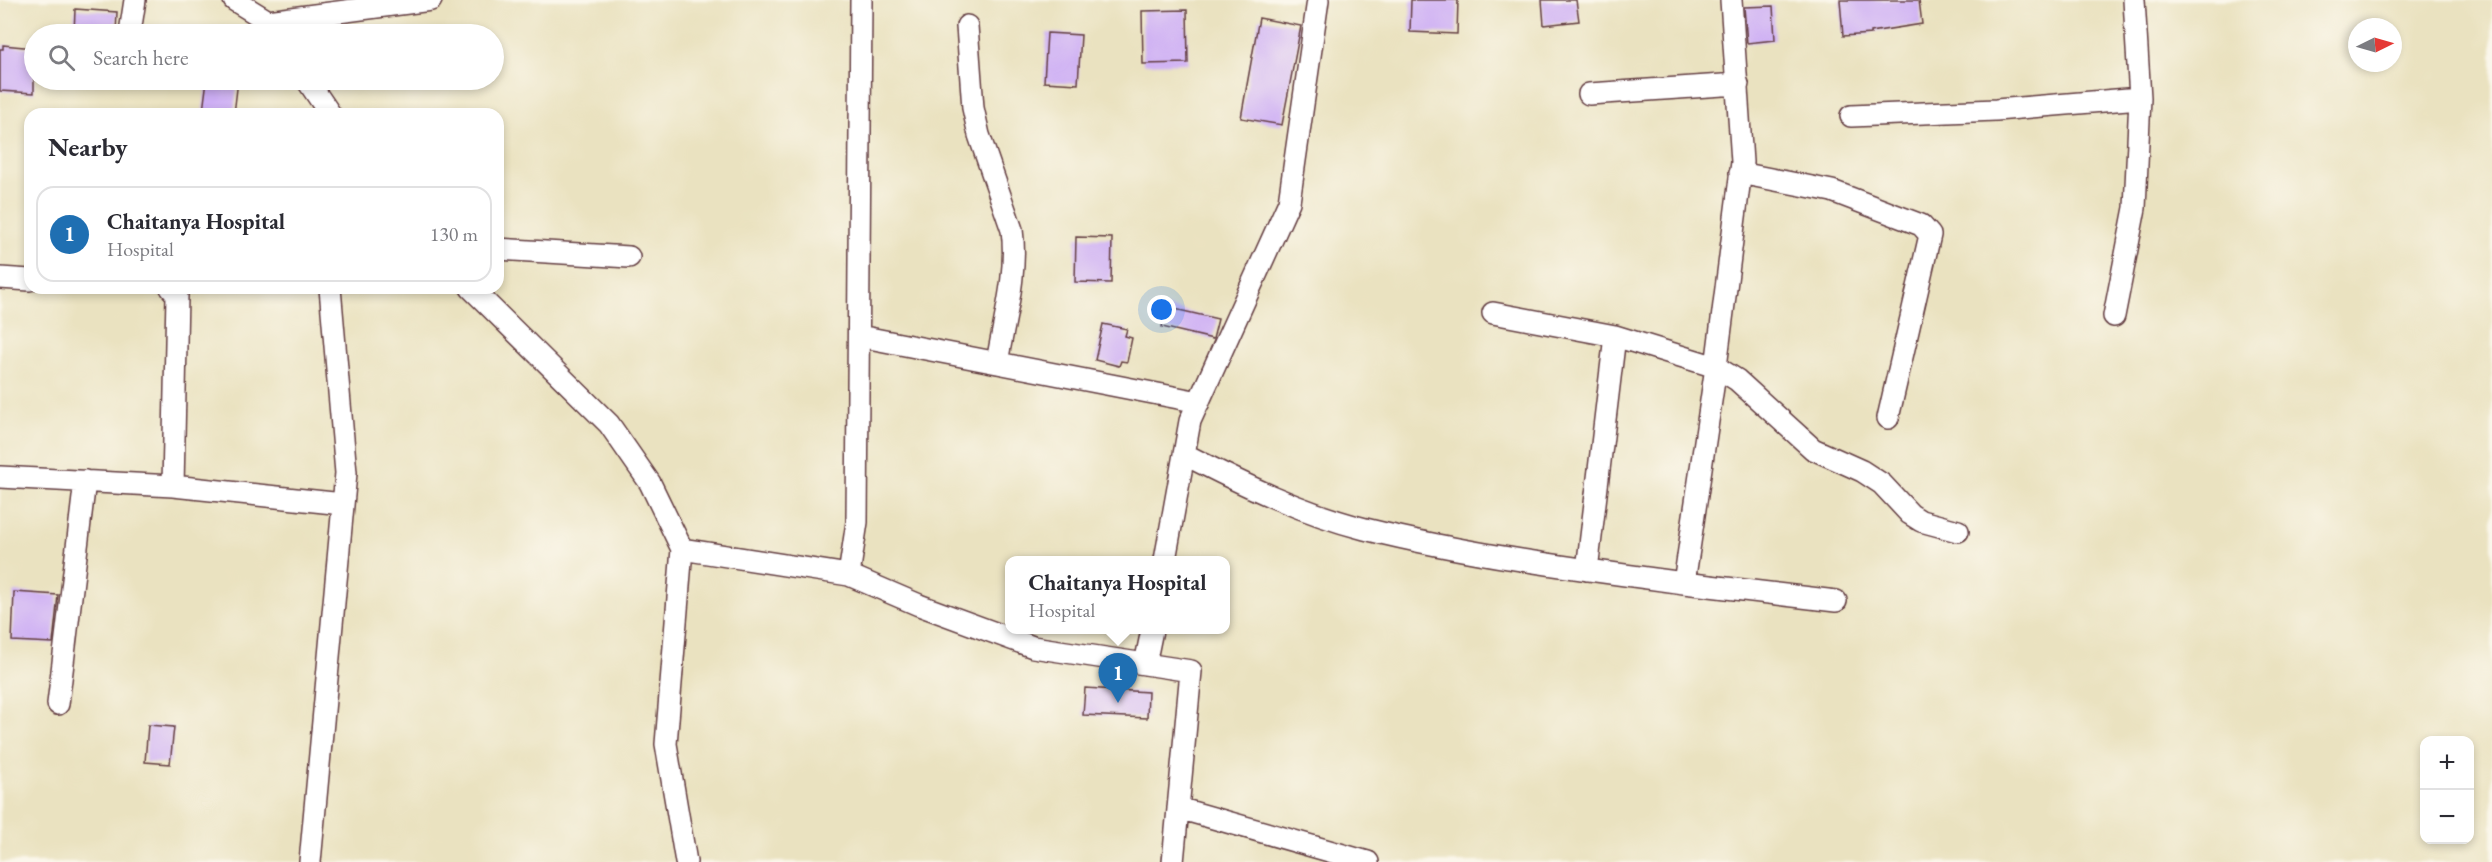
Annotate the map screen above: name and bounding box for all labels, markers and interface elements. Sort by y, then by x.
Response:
north arrow [2348,18,2402,72]
search box [24,24,504,90]
icon: search [45,41,78,74]
text: Search here [93,43,188,72]
text: Nearby [48,130,128,164]
text: Chaitanya Hospital [107,207,285,236]
text: 1 [64,221,75,247]
text: 130 m [430,221,478,247]
text: Hospital [107,236,174,262]
your location [1147,295,1176,324]
popup [1005,556,1230,634]
text: Chaitanya Hospital [1028,568,1207,597]
text: Hospital [1028,597,1095,623]
pin: 1 [1098,654,1138,703]
map controls [2420,736,2474,844]
button: + [2420,736,2474,790]
button: − [2420,790,2474,844]

